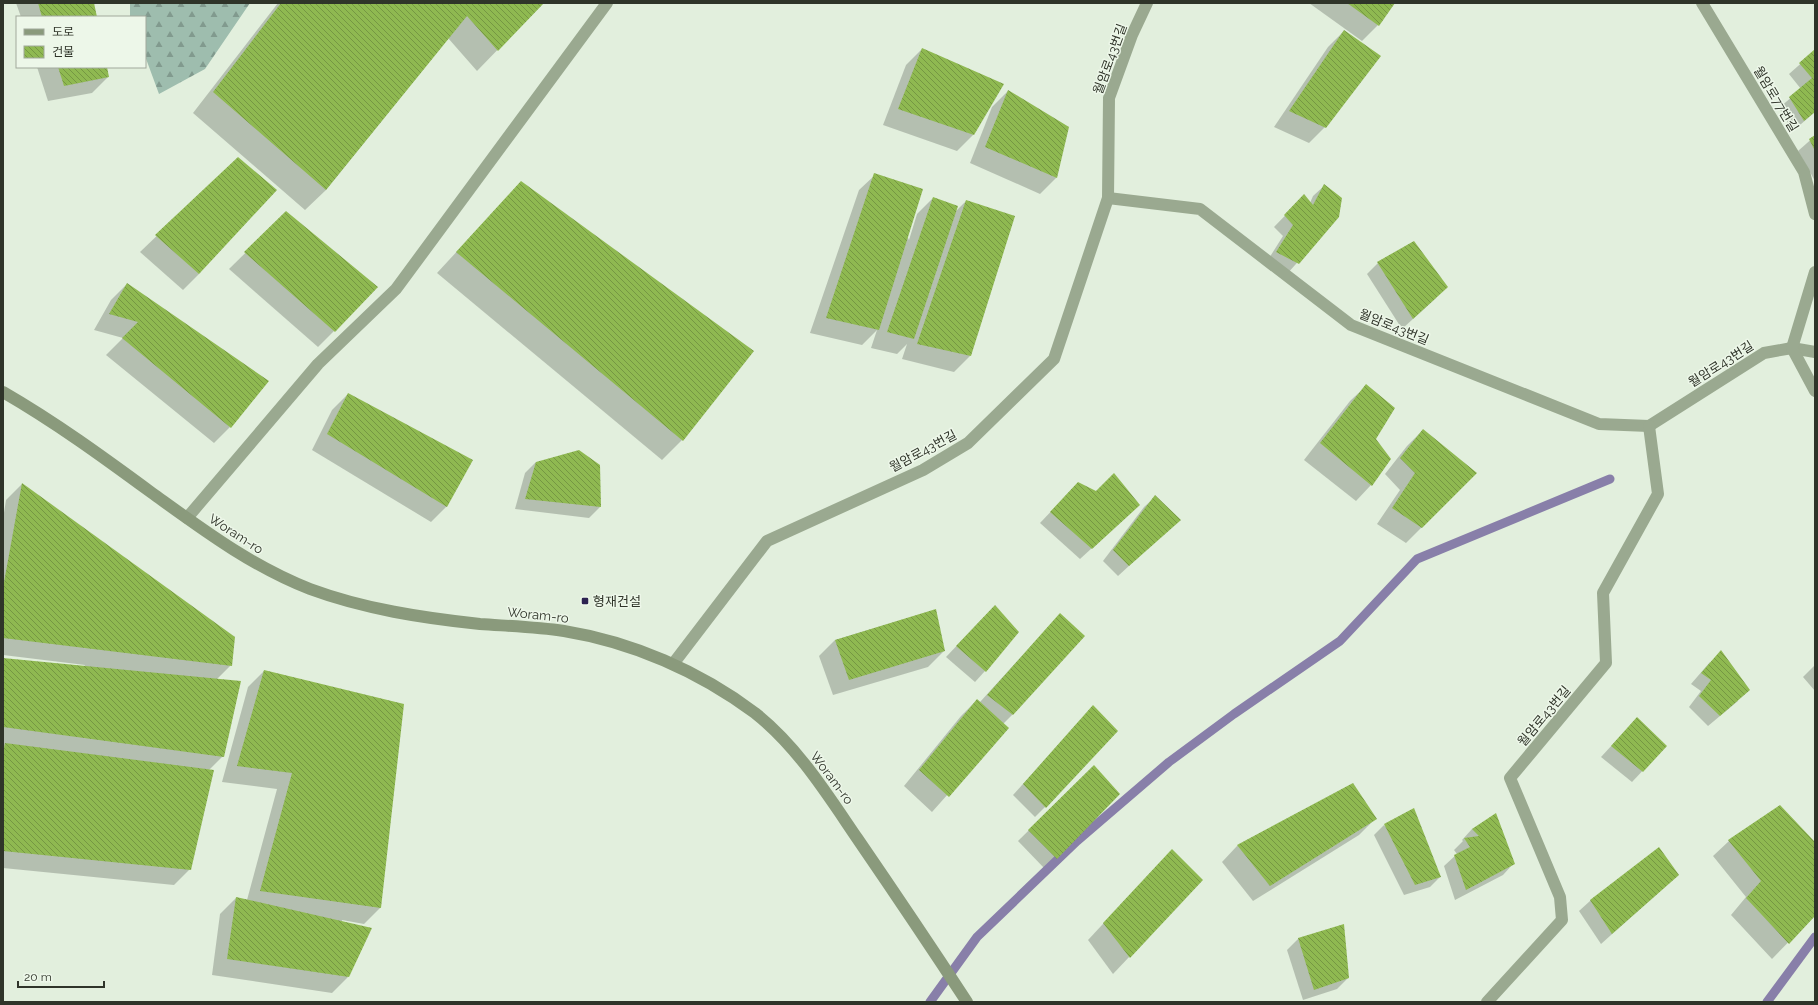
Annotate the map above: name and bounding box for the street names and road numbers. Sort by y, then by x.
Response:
street label: 월암로43번길 [1090,22,1130,96]
street label: 월암로77번길 [1751,64,1801,134]
street label: 월암로43번길 [1357,306,1431,348]
street label: 월암로43번길 [1686,338,1756,390]
street label: 월암로43번길 [887,427,959,475]
street label: Woram-ro [206,511,266,557]
street label: Woram-ro [507,604,570,626]
street label: 월암로43번길 [1515,683,1573,749]
street label: Woram-ro [807,749,857,807]

